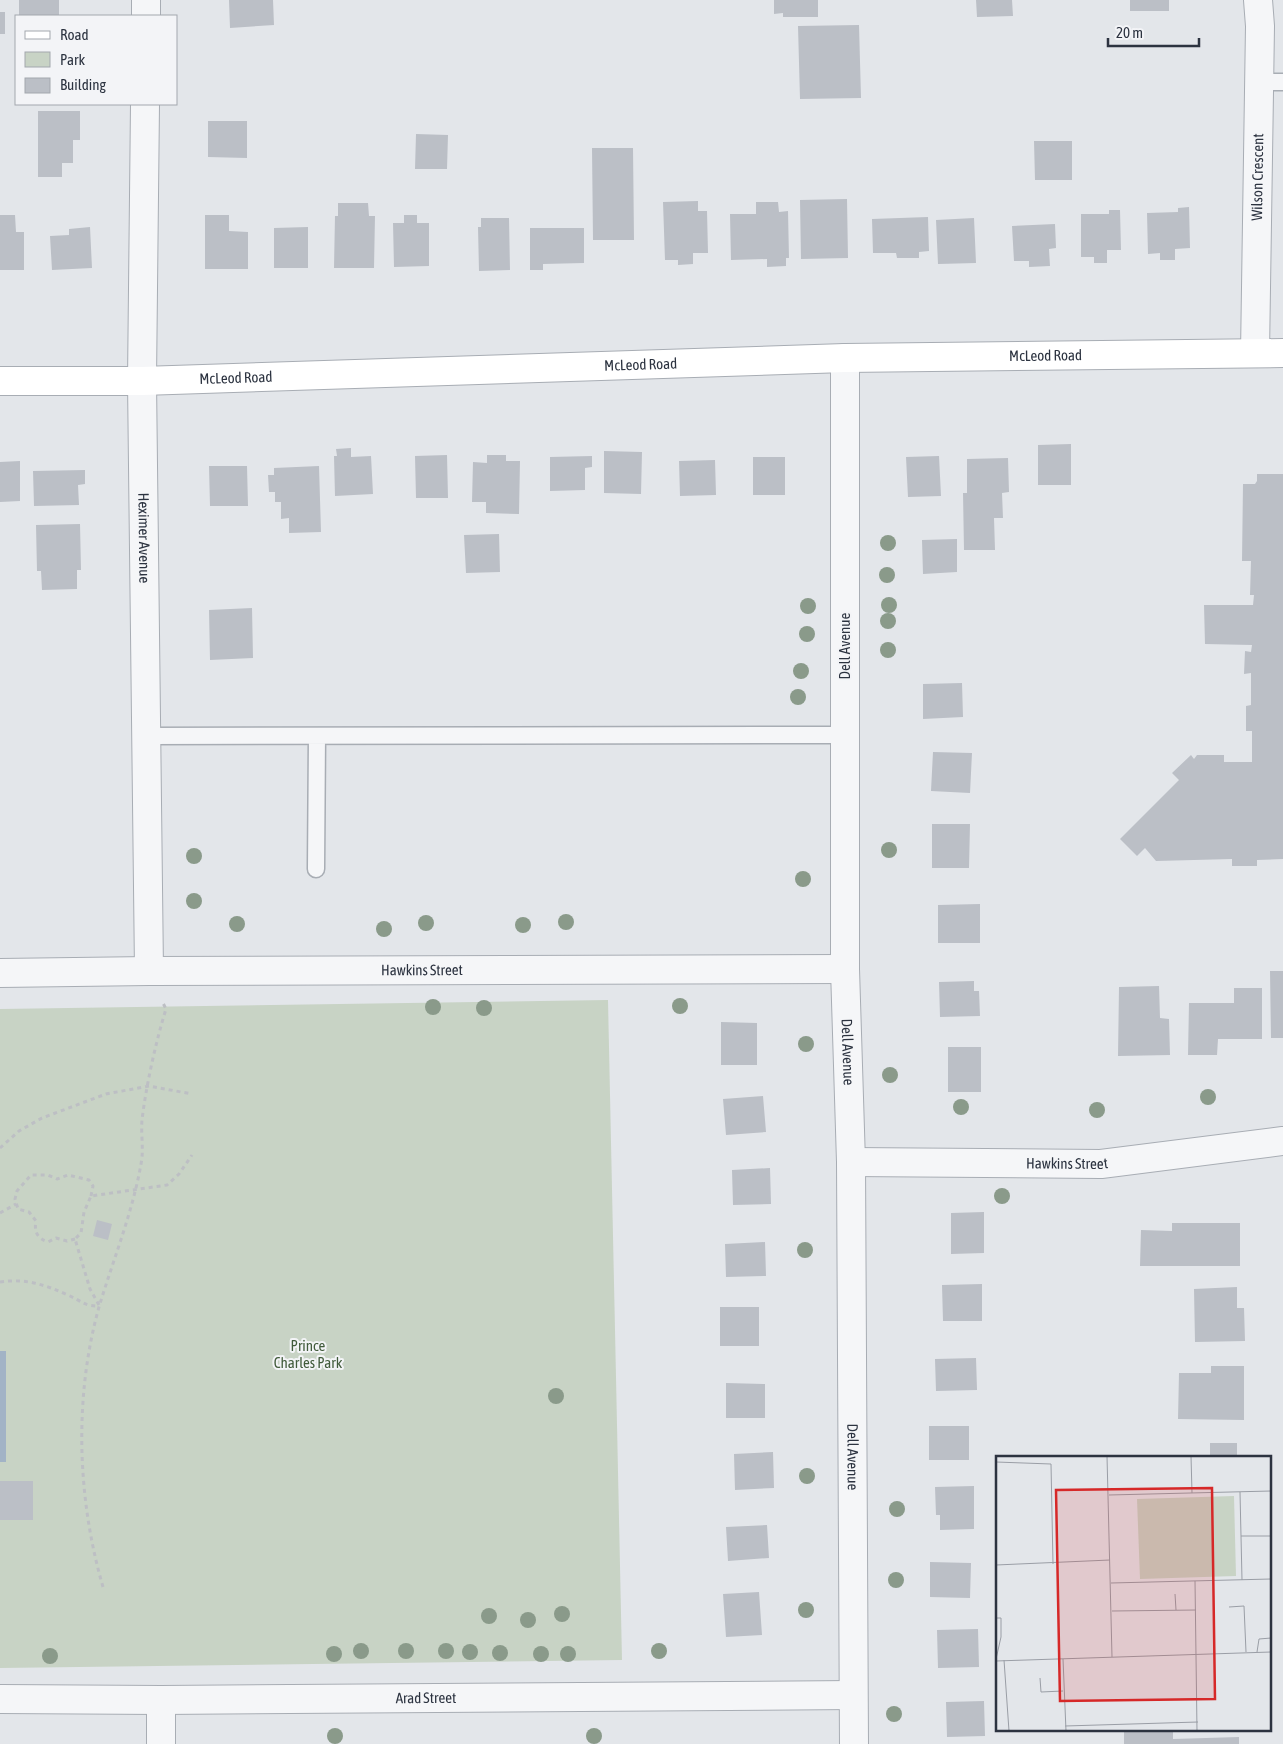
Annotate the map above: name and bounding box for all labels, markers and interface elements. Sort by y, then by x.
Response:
legend [15,15,178,105]
scale bar [1108,15,1199,47]
text: 20 m [1116,24,1143,41]
text: Road [60,26,89,43]
text: Park [60,51,85,68]
text: Building [60,76,106,93]
street label: Wilson Crescent [1248,133,1266,221]
street label: McLeod Road [1009,346,1082,364]
street label: McLeod Road [604,354,678,374]
street label: McLeod Road [199,368,273,387]
street label: Heximer Avenue [135,493,153,584]
street label: Dell Avenue [836,612,853,679]
street label: Hawkins Street [381,961,463,978]
street label: Dell Avenue [839,1018,858,1086]
street label: Hawkins Street [1026,1154,1109,1172]
park label: Prince Charles Park [274,1337,343,1371]
street label: Dell Avenue [844,1423,862,1491]
inset map [996,1456,1270,1732]
street label: Arad Street [396,1689,456,1706]

